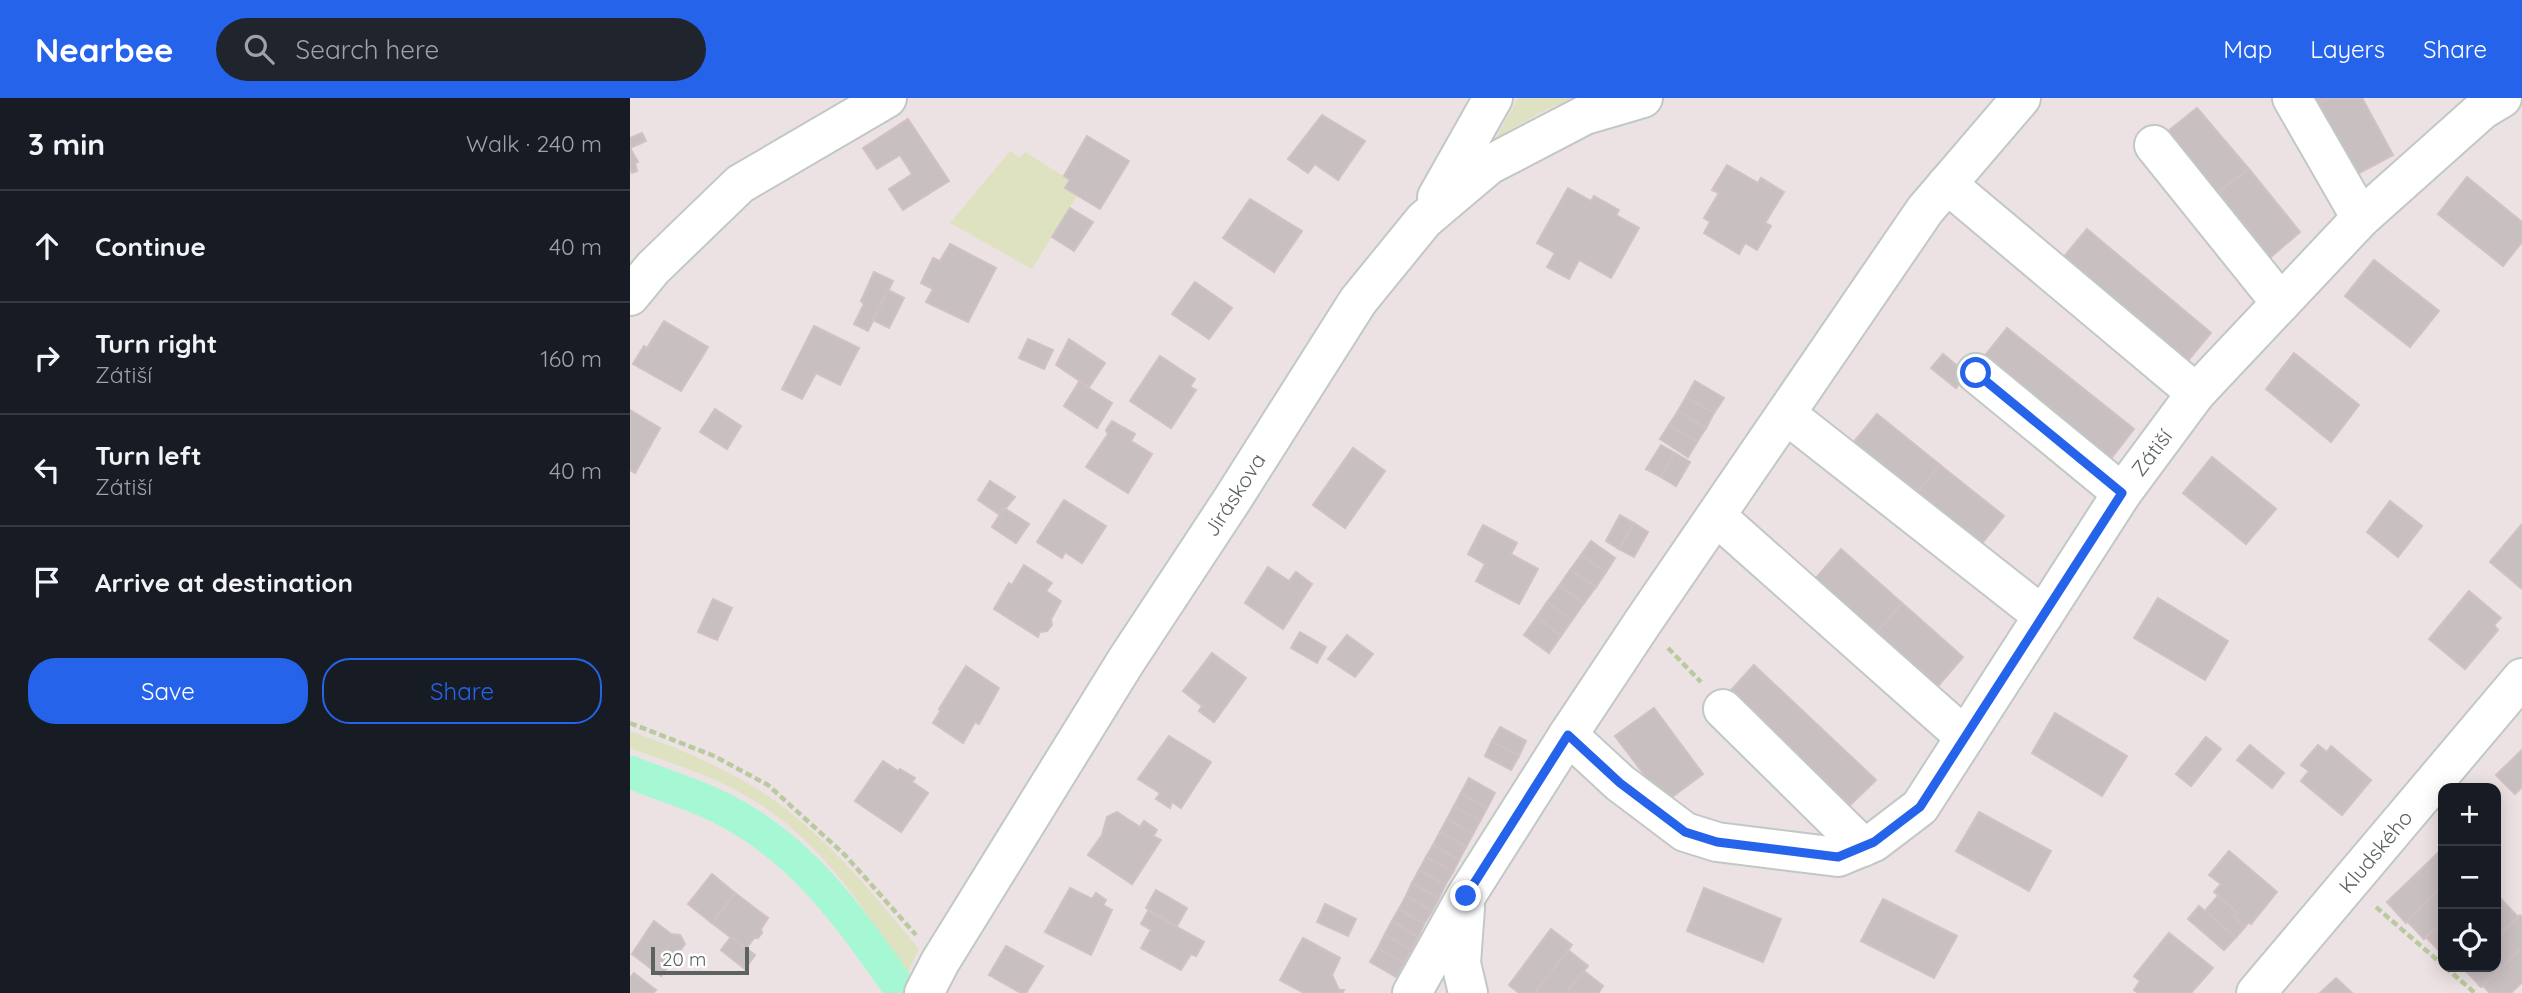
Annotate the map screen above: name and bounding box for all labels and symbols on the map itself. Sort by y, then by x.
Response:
route start [1960,357,1991,388]
street label: Zátiší [2125,423,2178,481]
street label: Jiráskova [1198,448,1271,541]
street label: Kludského [2333,804,2418,898]
route end [1450,880,1481,911]
scale bar [651,944,749,976]

